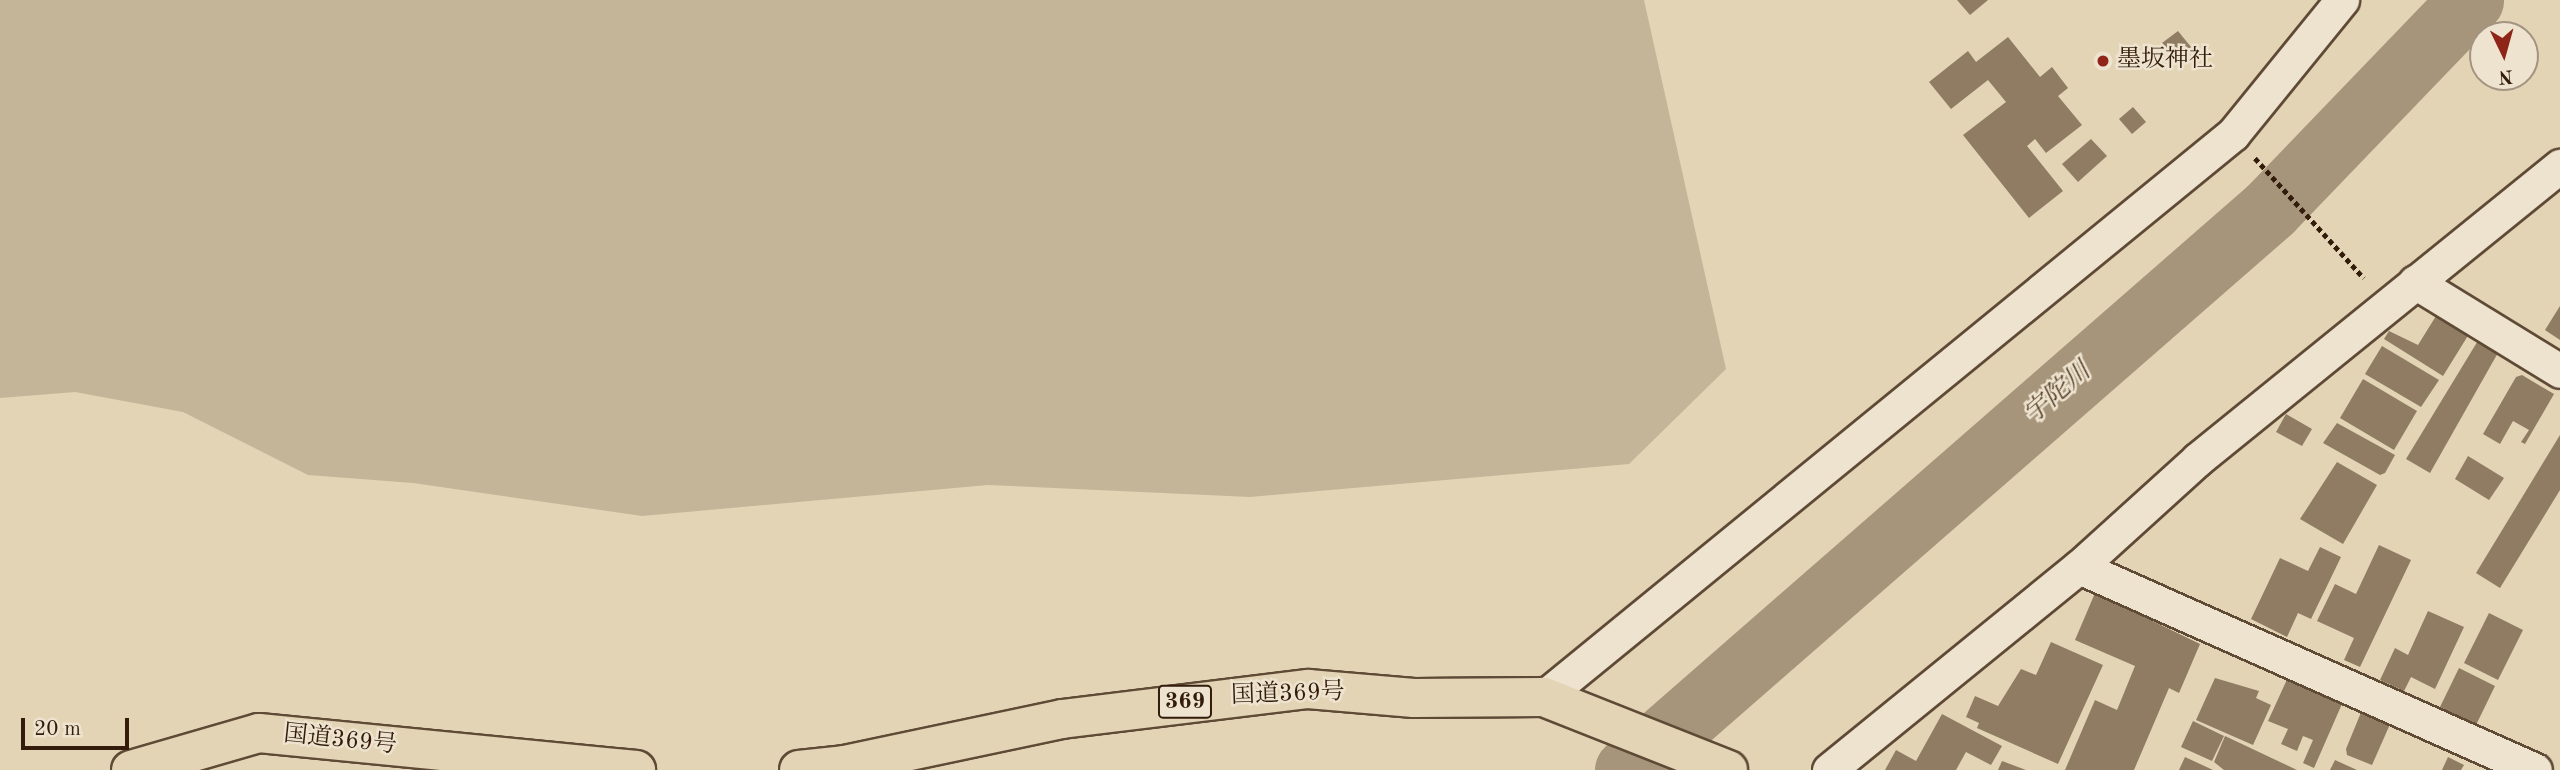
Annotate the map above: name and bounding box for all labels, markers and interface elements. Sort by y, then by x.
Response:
north arrow [2469,21,2539,91]
place label: 墨坂神社 [2117,47,2213,75]
marker: 墨坂神社 [2095,53,2111,69]
text: N [2498,65,2514,86]
water label: 宇陀川 [2018,357,2098,431]
street label: 国道369号 [1231,679,1345,711]
road number: 369 [1157,682,1213,722]
scale bar [24,704,133,748]
text: 20 m [34,719,81,740]
street label: 国道369号 [282,721,398,761]

